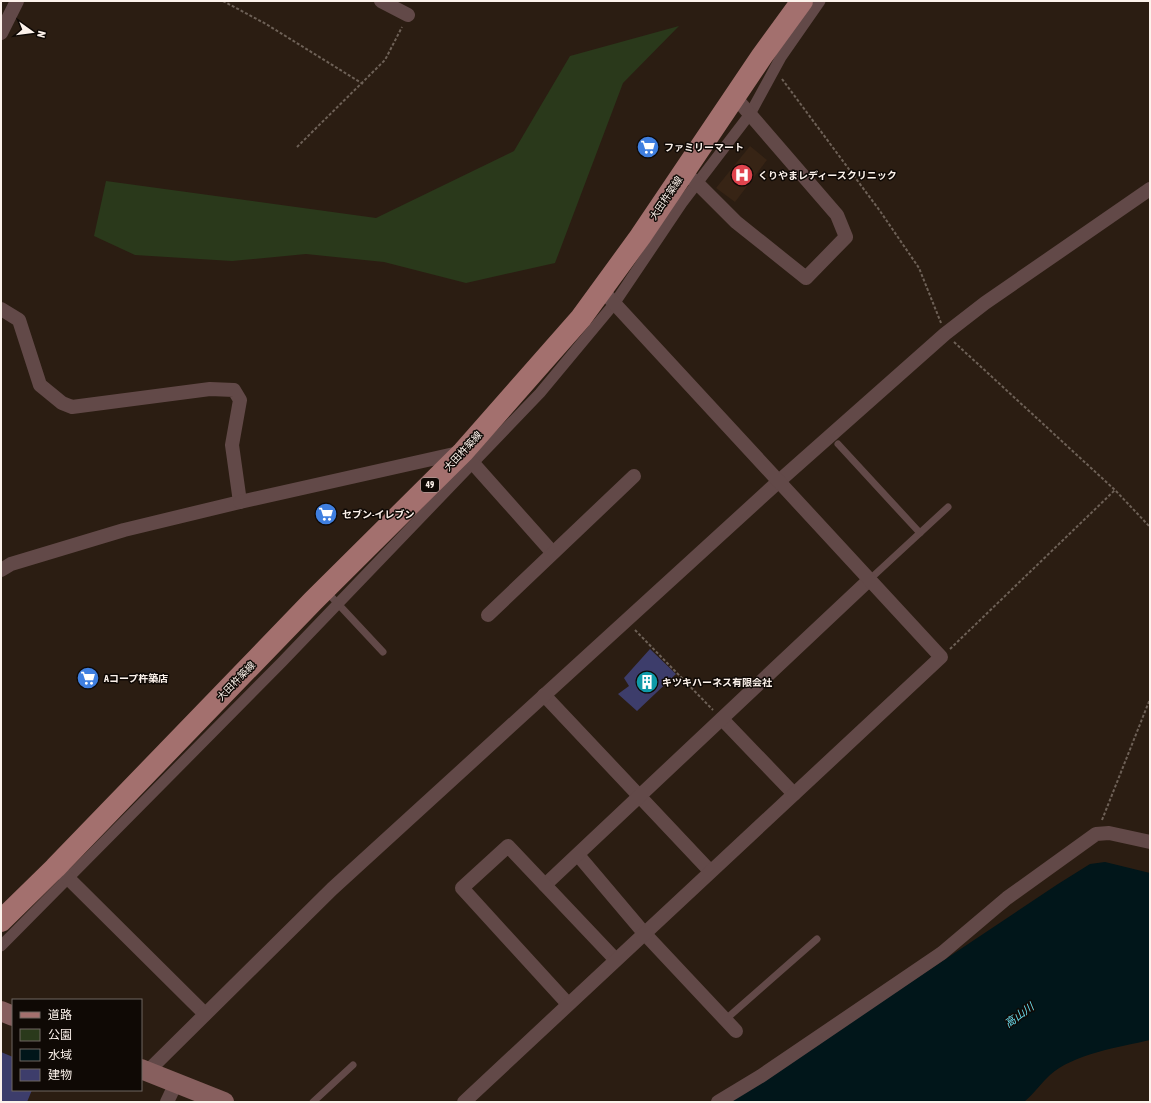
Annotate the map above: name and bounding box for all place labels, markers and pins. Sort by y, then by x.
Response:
supermarket icon: ファミリーマート [635,134,661,160]
place label: ファミリーマート [664,142,744,153]
hospital icon: くりやまレディースクリニック [729,162,755,188]
place label: くりやまレディースクリニック [758,170,897,181]
supermarket icon: セブン-イレブン [313,501,339,527]
place label: セブン-イレブン [342,509,415,520]
supermarket icon: Aコープ杵築店 [75,665,101,691]
building icon: キツキハーネス有限会社 [634,669,660,695]
place label: Aコープ杵築店 [103,673,168,684]
place label: キツキハーネス有限会社 [662,677,773,688]

